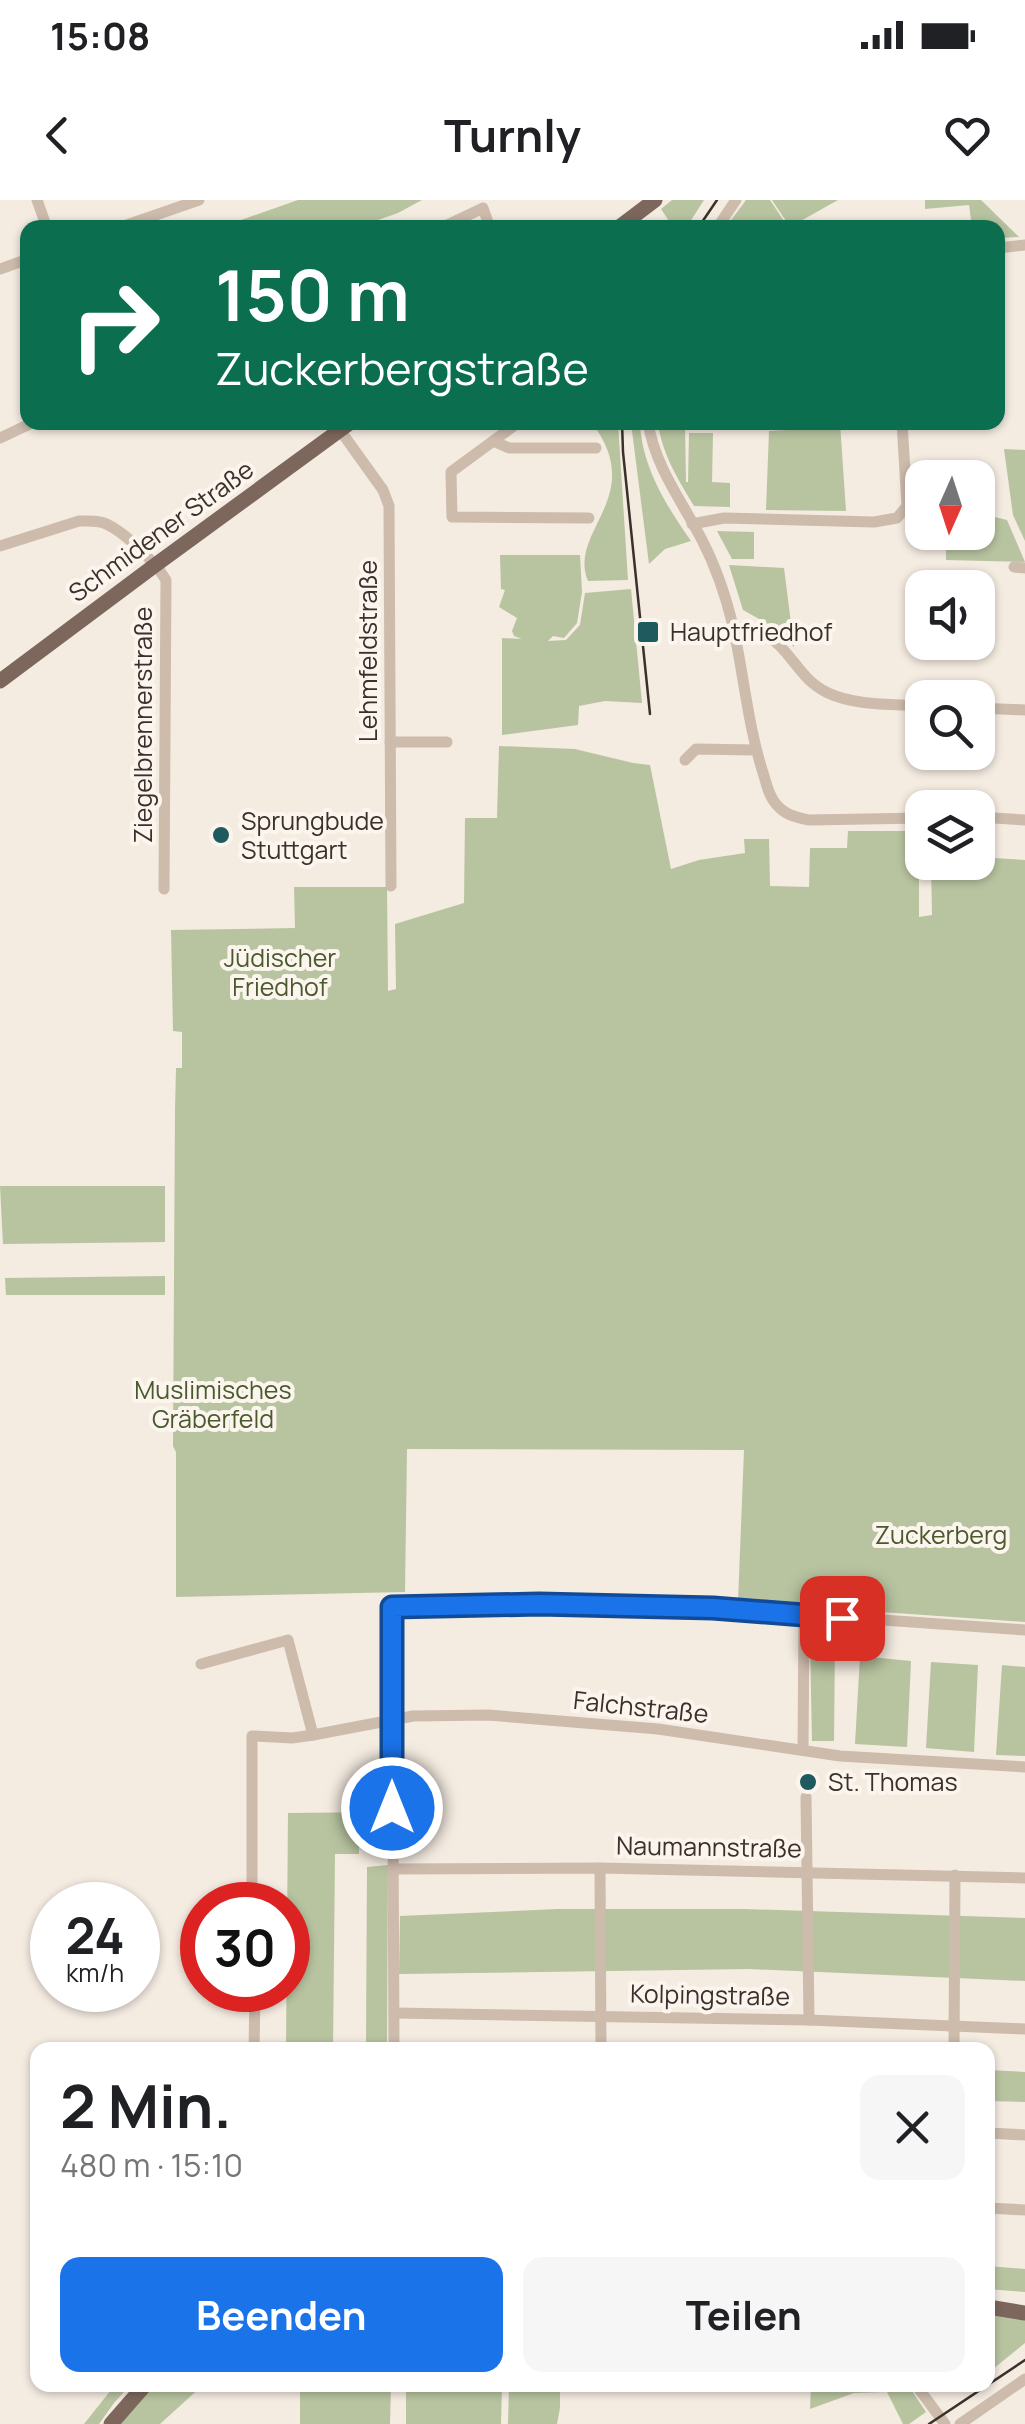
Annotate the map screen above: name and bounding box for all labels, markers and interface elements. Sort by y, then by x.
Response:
text: 15:08 [50,9,150,61]
text: Turnly [444,104,581,166]
icon: back [30,108,85,163]
icon: heart [940,108,995,163]
text: 150 m [215,246,410,342]
icon: right [50,260,180,390]
text: Zuckerbergstraße [215,337,589,399]
street label: Schmidener Straße [61,451,260,610]
north arrow [905,460,995,550]
map controls [905,460,995,880]
street label: Lehmfeldstraße [350,560,385,742]
button: sound [905,570,995,660]
street label: Ziegelbrennerstraße [125,607,160,843]
place label: Hauptfriedhof [670,614,832,649]
marker: Hauptfriedhof [635,619,661,645]
button: search [905,680,995,770]
button: layers [905,790,995,880]
place label: Sprungbude Stuttgart [241,803,384,867]
marker: Sprungbude Stuttgart [210,824,232,846]
park label: Jüdischer Friedhof [224,940,336,1004]
park label: Muslimisches Gräberfeld [134,1372,292,1436]
park label: Zuckerberg [875,1517,1007,1552]
pin [800,1576,885,1661]
icon: arrive [815,1591,870,1646]
street label: Falchstraße [572,1682,710,1731]
position arrow [340,1756,444,1860]
place label: St. Thomas [828,1764,958,1799]
marker: St. Thomas [797,1771,819,1793]
street label: Naumannstraße [616,1827,802,1866]
speed limit sign: 30 [180,1882,310,2012]
text: 24 [65,1901,125,1969]
text: km/h [66,1955,124,1990]
street label: Kolpingstraße [630,1976,790,2013]
text: 2 Min. [60,2064,232,2146]
button: close [860,2075,965,2180]
text: 480 m · 15:10 [60,2143,243,2187]
button: Beenden [60,2257,503,2372]
button: Teilen [523,2257,965,2372]

